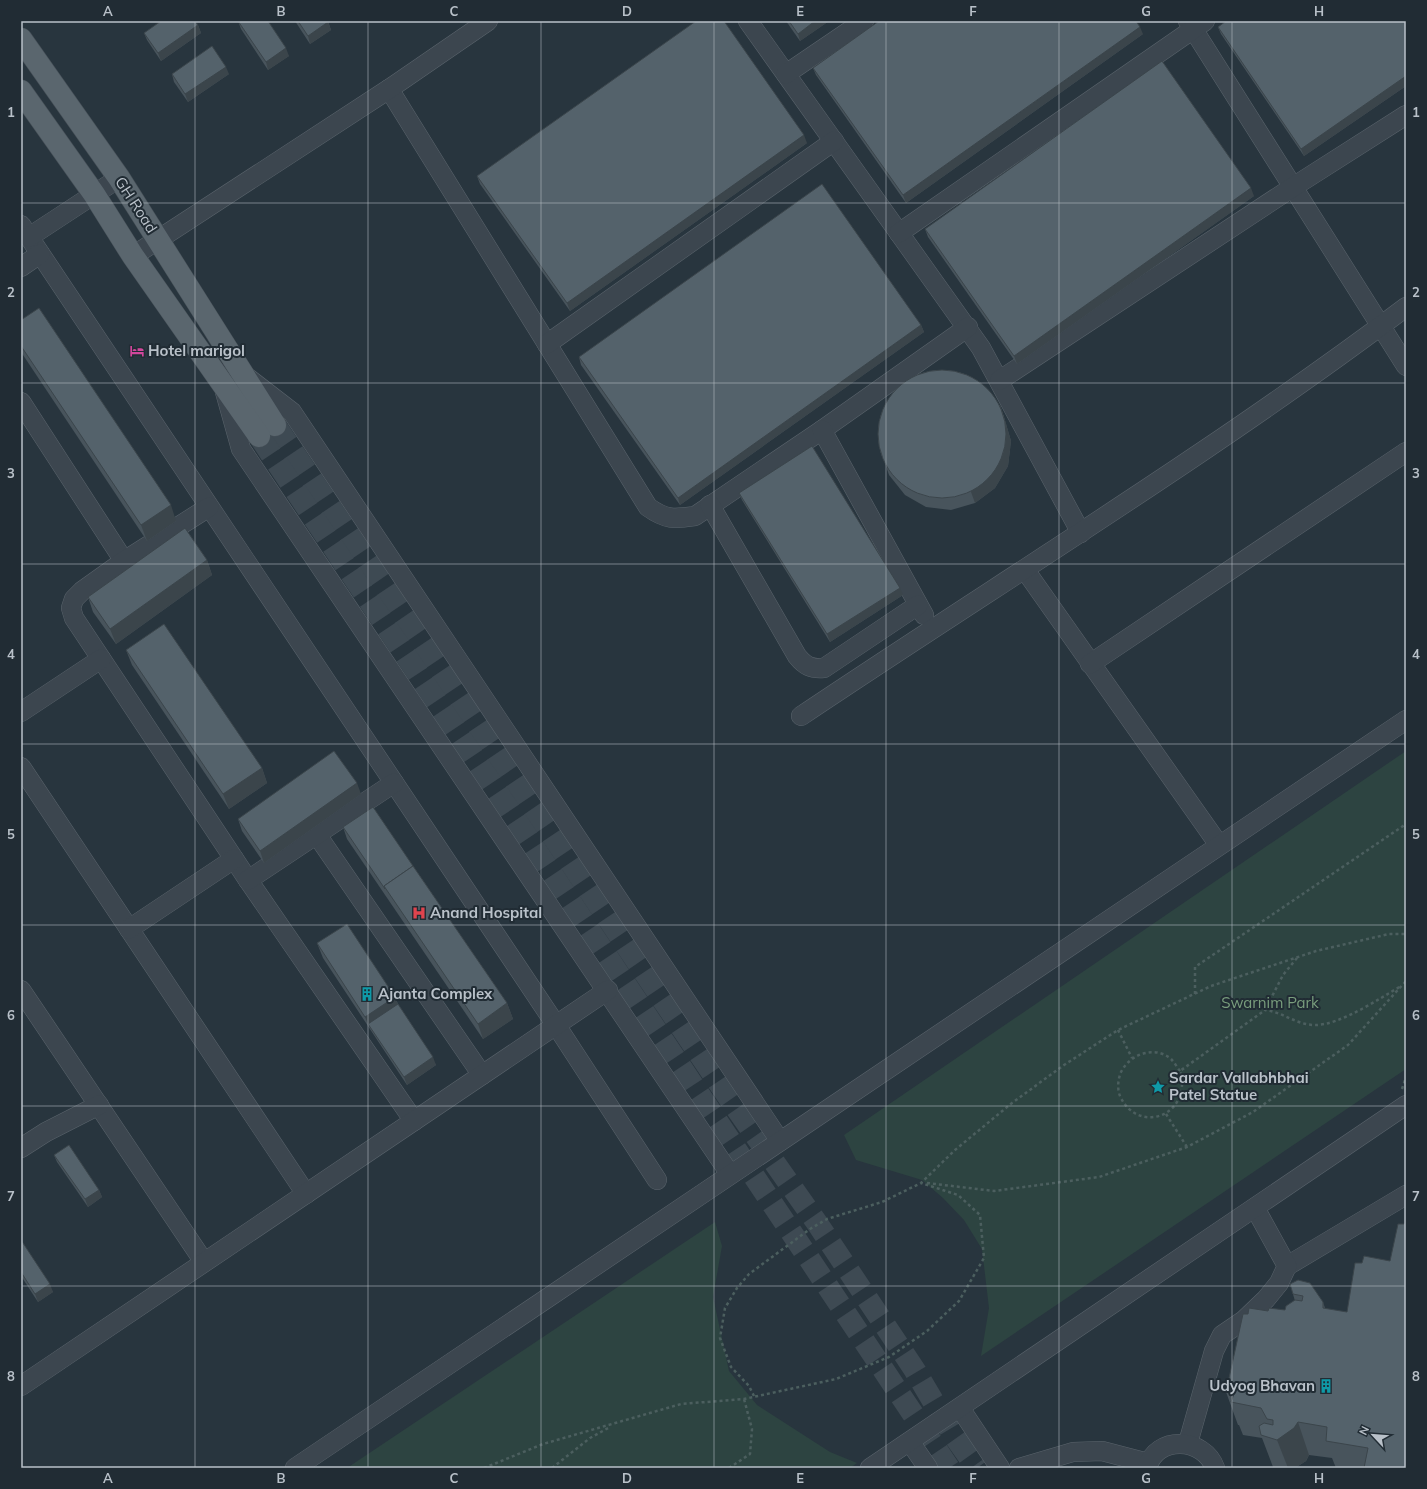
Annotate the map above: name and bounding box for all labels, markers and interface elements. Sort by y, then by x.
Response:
text: A [103,3,113,19]
text: B [277,3,286,19]
text: C [450,3,459,19]
text: D [622,3,632,19]
text: E [796,3,804,19]
text: F [969,3,977,19]
text: G [1141,3,1151,19]
text: H [1314,3,1324,19]
text: 1 [7,104,15,120]
text: 1 [1412,104,1420,120]
street label: GH Road [111,173,162,236]
text: 2 [7,284,15,300]
text: 2 [1412,284,1420,300]
place label: Hotel marigol [148,341,245,360]
hotel icon: Hotel marigol [129,343,145,359]
text: 3 [7,465,15,481]
text: 3 [1412,465,1420,481]
text: 4 [7,646,15,662]
text: 4 [1412,646,1420,662]
text: 5 [7,826,15,842]
text: 5 [1412,826,1420,842]
place label: Anand Hospital [430,903,542,922]
hospital icon: Anand Hospital [411,905,427,921]
place label: Ajanta Complex [378,984,493,1003]
building icon: Ajanta Complex [359,986,375,1002]
park label: Swarnim Park [1221,993,1319,1012]
text: 6 [7,1007,15,1023]
text: 6 [1412,1007,1420,1023]
place label: Sardar Vallabhbhai Patel Statue [1169,1068,1309,1104]
place icon: Sardar Vallabhbhai Patel Statue [1150,1079,1166,1095]
text: 7 [7,1188,15,1204]
text: 7 [1412,1188,1420,1204]
text: 8 [7,1368,15,1384]
text: 8 [1412,1368,1420,1384]
place label: Udyog Bhavan [1209,1376,1315,1395]
building icon: Udyog Bhavan [1318,1378,1334,1394]
north arrow [1353,1415,1393,1455]
text: N [1356,1424,1372,1437]
text: A [103,1470,113,1486]
text: B [277,1470,286,1486]
text: C [450,1470,459,1486]
text: D [622,1470,632,1486]
text: E [796,1470,804,1486]
text: F [969,1470,977,1486]
text: G [1141,1470,1151,1486]
text: H [1314,1470,1324,1486]

